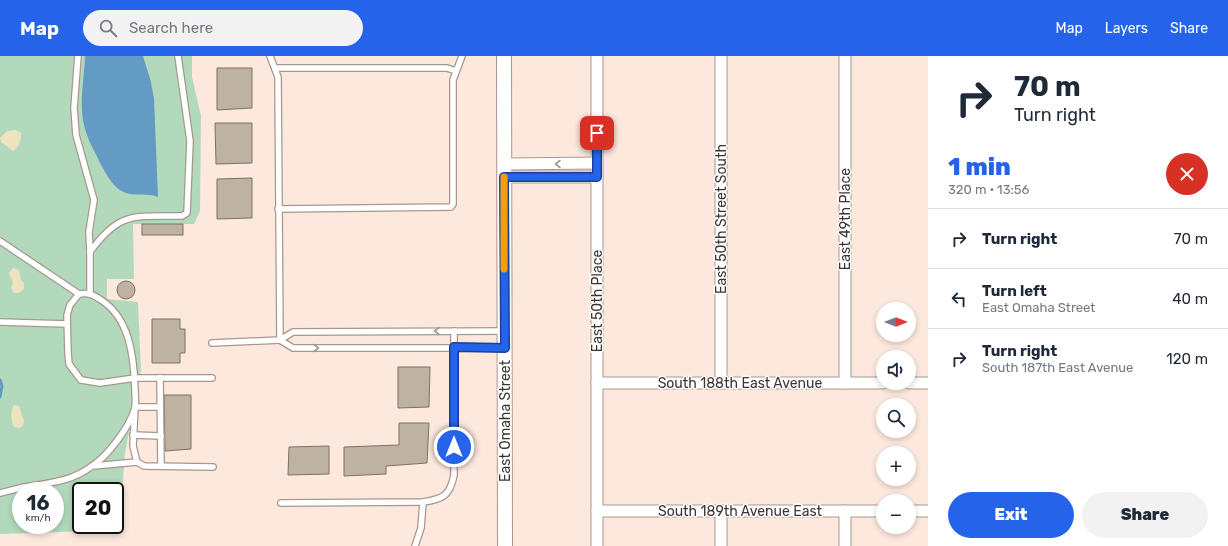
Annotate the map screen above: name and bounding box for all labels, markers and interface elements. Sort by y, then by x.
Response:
search box [83,10,363,46]
text: Map [20,17,59,40]
icon: search [97,17,119,39]
text: Search here [129,19,213,37]
text: Map [1056,20,1083,37]
text: Layers [1105,20,1148,37]
text: Share [1170,20,1208,37]
text: 70 m [1014,70,1081,103]
icon: right [948,72,1000,124]
text: Turn right [1014,104,1096,126]
pin [580,116,614,150]
icon: arrive [586,122,608,144]
street label: East 50th Street South [713,144,730,294]
text: 1 min [948,153,1011,181]
button: close [1166,153,1208,195]
one-way arrow [555,160,561,168]
street label: East 49th Place [837,168,854,270]
text: 320 m · 13:56 [948,182,1029,197]
icon: right [948,228,970,250]
text: Turn right [982,230,1057,248]
text: 70 m [1174,230,1208,248]
street label: East 50th Place [589,250,606,352]
text: Turn left [982,282,1047,300]
icon: left [948,288,970,310]
text: 40 m [1172,290,1208,308]
text: East Omaha Street [982,300,1095,315]
north arrow [876,302,916,342]
map controls [876,302,916,534]
one-way arrow [434,327,440,335]
text: Turn right [982,342,1057,360]
one-way arrow [313,344,319,352]
icon: right [948,348,970,370]
button: sound [876,350,916,390]
text: 120 m [1166,350,1208,368]
street label: East Omaha Street [497,359,514,482]
text: South 187th East Avenue [982,360,1133,375]
street label: South 188th East Avenue [658,375,823,392]
button: search [876,398,916,438]
position arrow [433,426,475,468]
button: + [876,446,916,486]
speed limit sign: 20 [72,482,124,534]
text: 16 [27,491,49,515]
button: Exit [948,492,1074,538]
button: Share [1082,492,1208,538]
button: − [876,494,916,534]
street label: South 189th Avenue East [658,503,823,520]
text: km/h [26,512,50,524]

